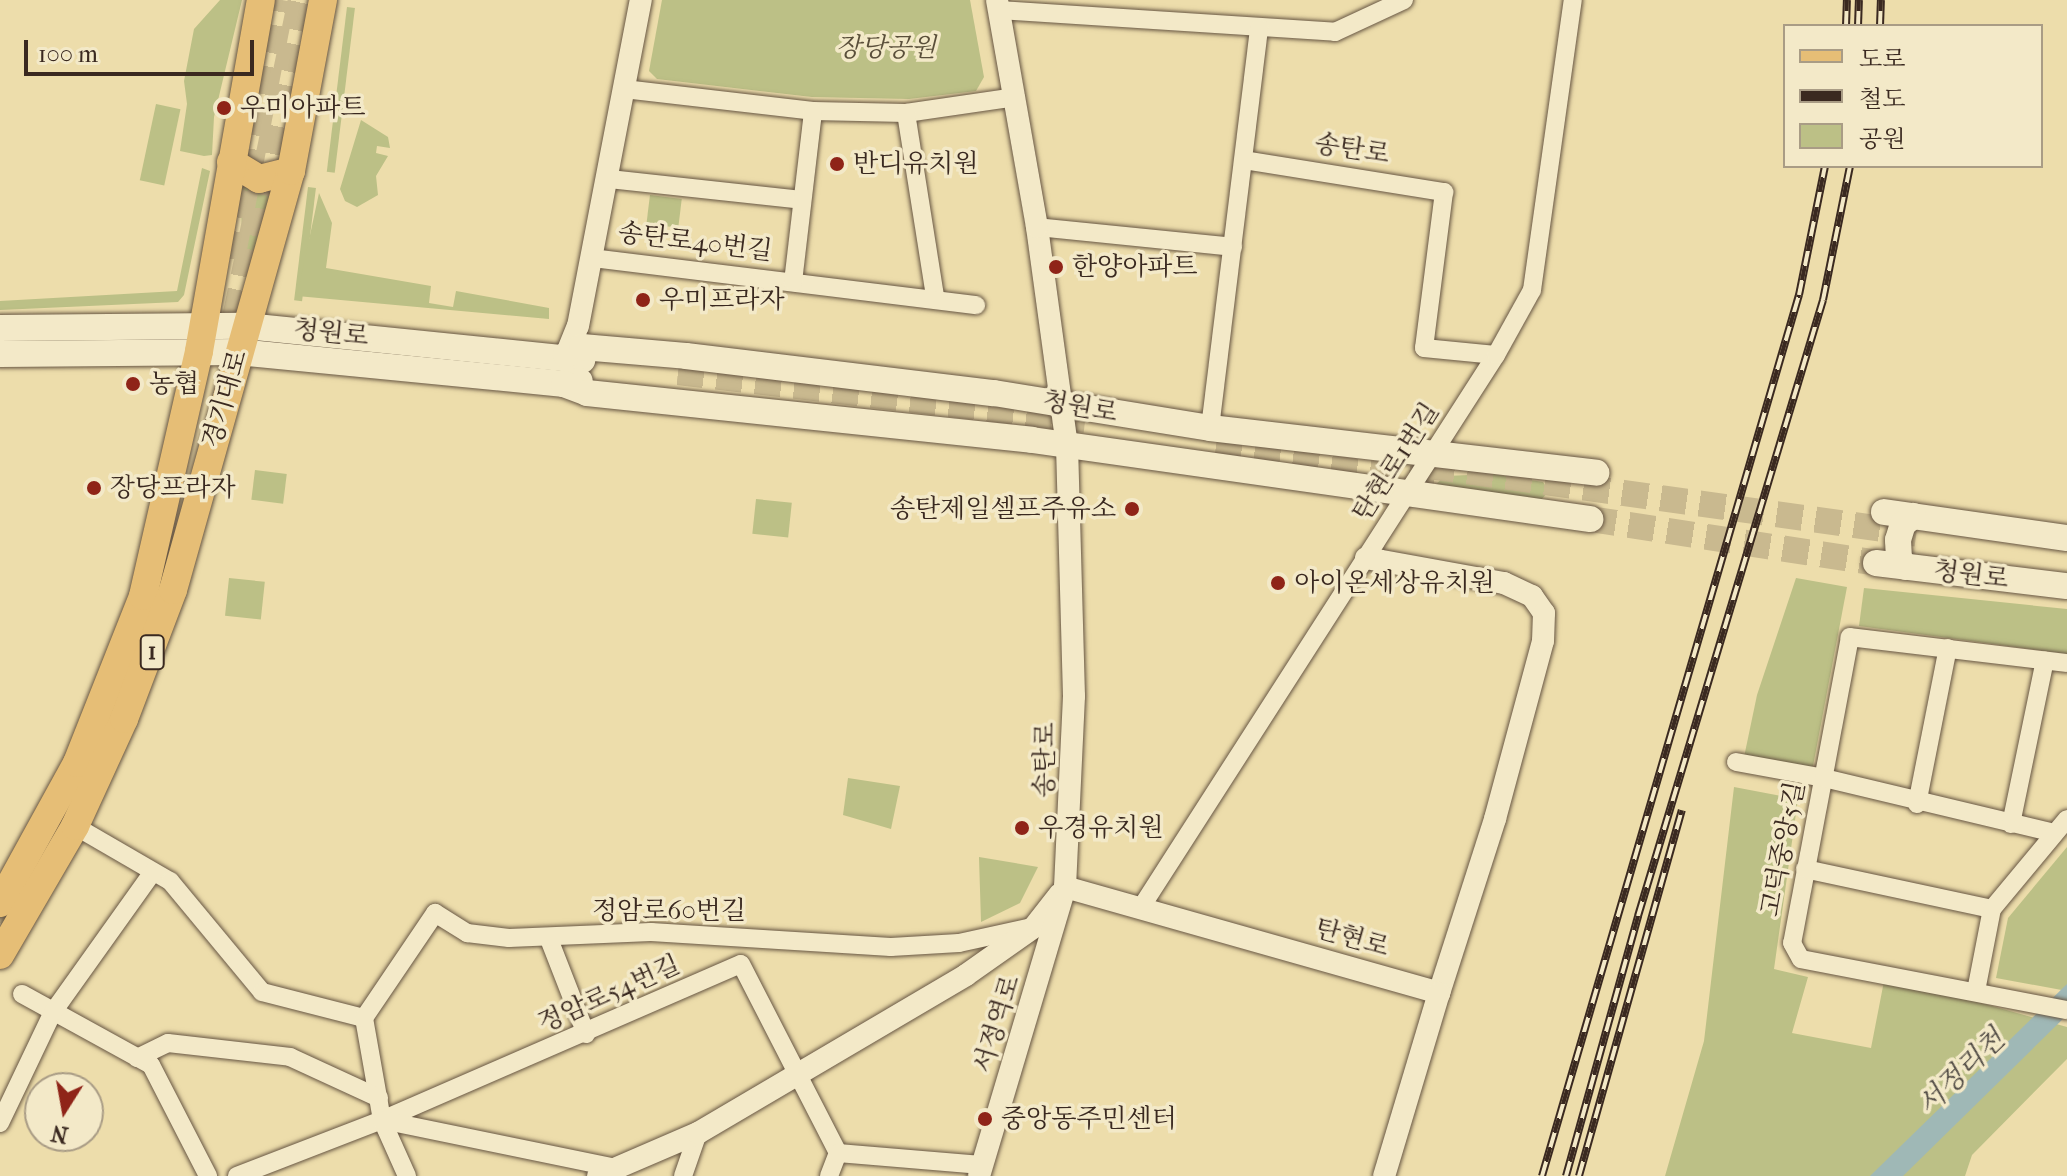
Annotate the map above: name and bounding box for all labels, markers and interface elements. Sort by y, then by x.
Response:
scale bar [28,24,258,74]
legend [1783,24,2043,168]
park label: 장당공원 [836,32,936,64]
text: 100 m [38,40,98,68]
text: 도로 [1859,45,1905,73]
text: 철도 [1859,85,1905,113]
place label: 우미아파트 [240,92,366,124]
marker: 우미아파트 [215,99,233,117]
text: 공원 [1859,125,1905,153]
street label: 송탄로 [1312,128,1392,170]
place label: 반디유치원 [853,148,979,180]
marker: 반디유치원 [828,155,846,173]
street label: 송탄로40번길 [616,217,774,267]
place label: 한양아파트 [1072,251,1198,283]
marker: 한양아파트 [1047,258,1065,276]
place label: 우미프라자 [659,284,785,316]
marker: 우미프라자 [634,291,652,309]
street label: 청원로 [292,314,370,352]
street label: 경기대로 [196,346,254,452]
place label: 농협 [149,368,199,400]
marker: 농협 [124,375,142,393]
street label: 청원로 [1040,385,1120,429]
street label: 탄현로1번길 [1346,397,1446,527]
place label: 장당프라자 [110,472,236,504]
marker: 장당프라자 [85,479,103,497]
place label: 송탄제일셀프주유소 [890,493,1116,525]
marker: 송탄제일셀프주유소 [1123,500,1141,518]
street label: 청원로 [1932,555,2010,595]
place label: 아이온세상유치원 [1294,567,1495,599]
marker: 아이온세상유치원 [1269,574,1287,592]
road number: 1 [138,632,166,672]
street label: 송탄로 [1029,722,1061,798]
street label: 고덕중앙5길 [1755,779,1811,919]
place label: 우경유치원 [1038,812,1164,844]
marker: 우경유치원 [1013,819,1031,837]
street label: 정암로60번길 [592,895,746,927]
street label: 탄현로 [1311,913,1393,963]
street label: 정암로54번길 [533,949,685,1039]
street label: 서정역로 [967,971,1027,1077]
water label: 서정리천 [1910,1022,2012,1122]
north arrow [24,1072,104,1152]
place label: 중앙동주민센터 [1001,1103,1177,1135]
marker: 중앙동주민센터 [976,1110,994,1128]
text: N [49,1119,70,1148]

